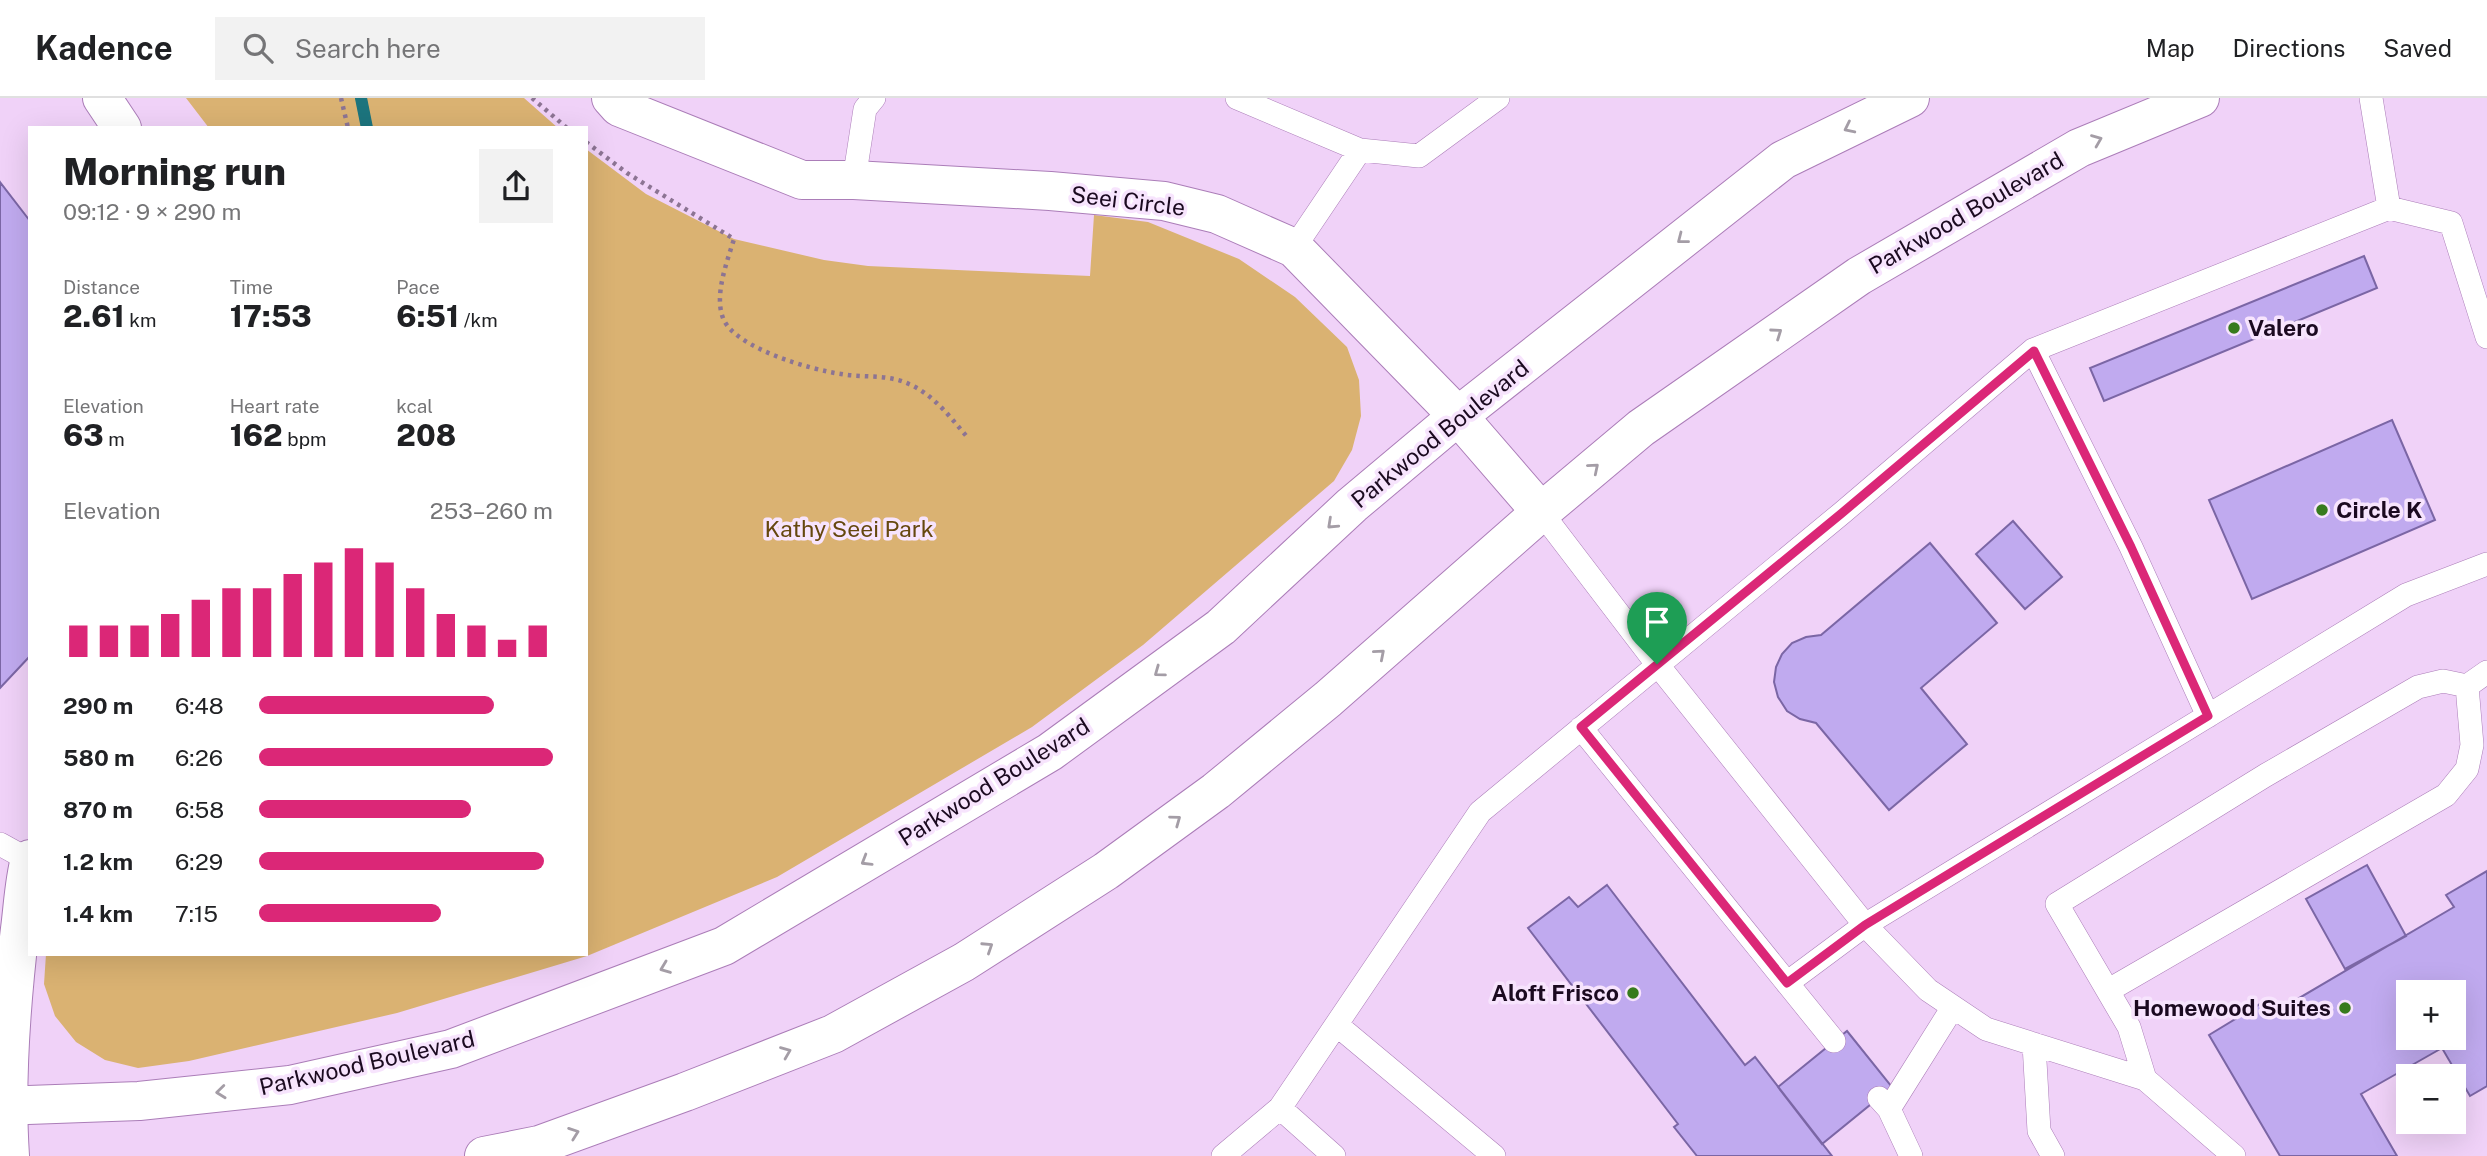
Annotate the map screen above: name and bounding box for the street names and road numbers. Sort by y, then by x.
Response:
street label: Parkwood Boulevard [1864,146,2068,279]
street label: Seei Circle [1069,180,1187,221]
street label: Parkwood Boulevard [1346,354,1534,513]
street label: Parkwood Boulevard [893,712,1094,851]
street label: Parkwood Boulevard [257,1025,477,1100]

